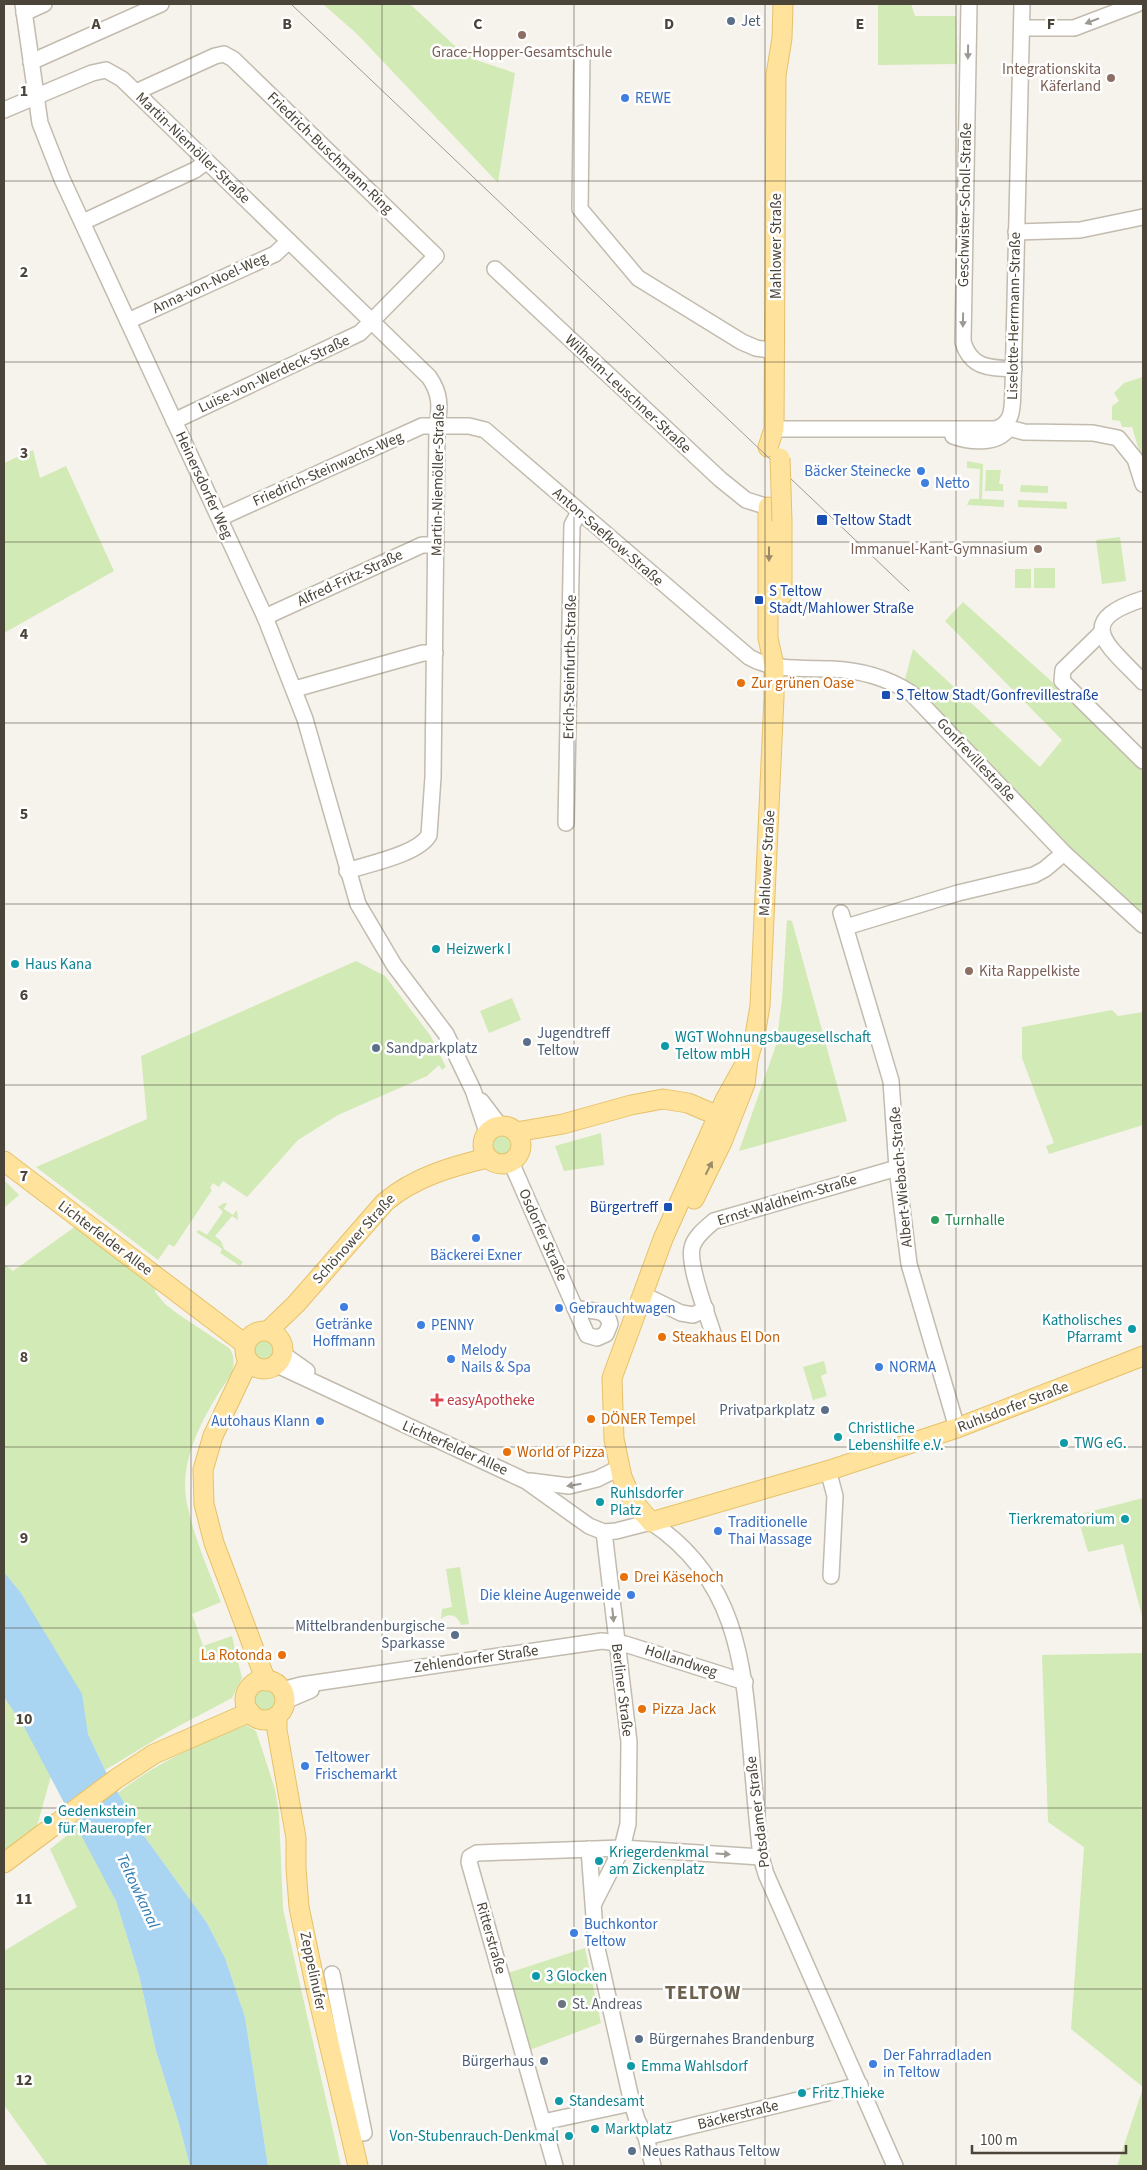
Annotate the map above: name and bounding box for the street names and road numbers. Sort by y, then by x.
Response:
street label: Friedrich-Buschmann-Ring [262,87,398,219]
street label: Martin-Niemöller-Straße [131,88,255,208]
street label: Geschwister-Scholl-Straße [953,123,977,287]
street label: Mahlower Straße [766,193,787,299]
street label: Liselotte-Herrmann-Straße [1002,232,1026,400]
street label: Anna-von-Noel-Weg [149,247,271,319]
street label: Luise-von-Werdeck-Straße [195,330,353,418]
street label: Wilhelm-Leuschner-Straße [560,330,696,458]
street label: Martin-Niemöller-Straße [426,404,450,556]
street label: Friedrich-Steinwachs-Weg [249,426,407,512]
street label: Heinersdorfer Weg [170,428,238,542]
street label: Anton-Saefkow-Straße [548,483,668,591]
street label: Alfred-Fritz-Straße [294,544,406,612]
street label: Erich-Steinfurth-Straße [558,594,582,740]
street label: Gonfrevillestraße [932,713,1020,807]
street label: Mahlower Straße [754,809,780,917]
street label: Albert-Wiebach-Straße [884,1106,918,1248]
street label: Ernst-Waldheim-Straße [715,1169,859,1231]
street label: Osdorfer Straße [513,1186,573,1284]
street label: Schönower Straße [308,1189,400,1289]
street label: Lichterfelder Allee [53,1195,157,1281]
street label: Ruhlsdorfer Straße [954,1376,1072,1438]
street label: Lichterfelder Allee [399,1415,511,1481]
street label: Hollandweg [642,1639,720,1683]
street label: Zehlendorfer Straße [412,1640,540,1678]
street label: Berliner Straße [606,1642,638,1738]
street label: Potsdamer Straße [741,1755,775,1869]
street label: Ritterstraße [471,1900,511,1976]
street label: Zeppelinufer [294,1930,332,2013]
street label: Bäckerstraße [695,2095,781,2135]

